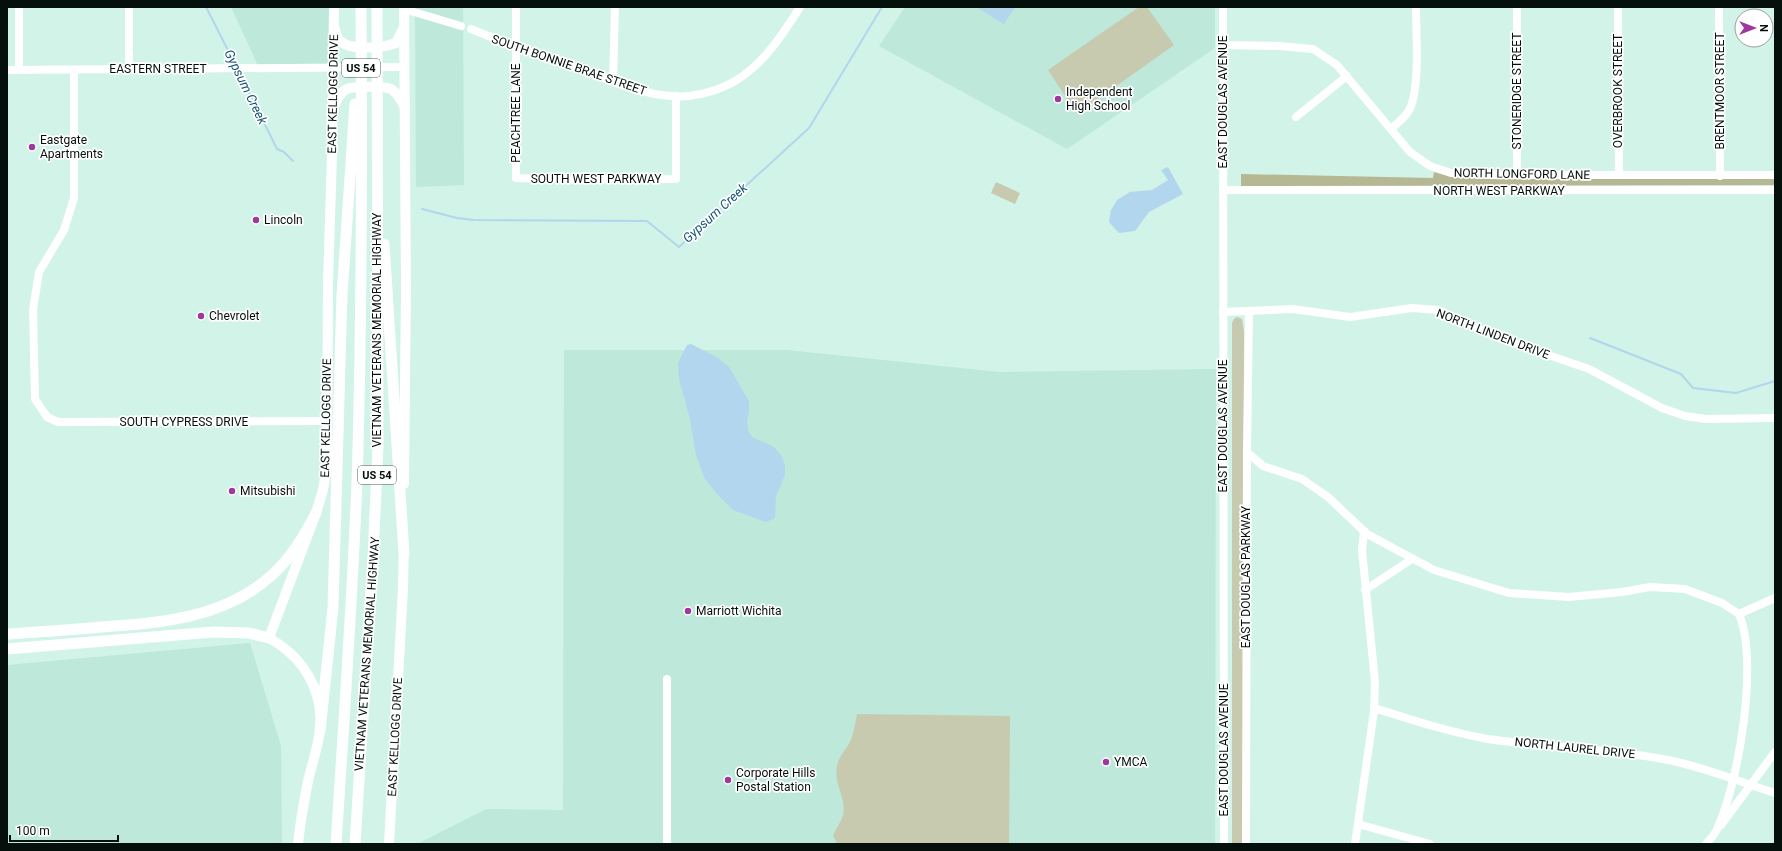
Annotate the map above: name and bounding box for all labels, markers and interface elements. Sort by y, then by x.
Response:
north arrow [1734,8,1774,48]
text: N [1757,24,1770,32]
street label: SOUTH BONNIE BRAE STREET [490,32,648,98]
street label: BRENTMOOR STREET [1713,32,1727,150]
street label: STONERIDGE STREET [1510,33,1524,149]
street label: EAST KELLOGG DRIVE [325,34,341,154]
street label: OVERBROOK STREET [1611,34,1625,148]
street label: EAST DOUGLAS AVENUE [1216,35,1230,169]
water label: Gypsum Creek [221,47,271,127]
road number: US 54 [342,59,380,77]
street label: EASTERN STREET [109,62,207,76]
street label: PEACHTREE LANE [509,63,523,163]
place label: Independent High School [1066,85,1133,113]
marker: Independent High School [1053,94,1063,104]
place label: Eastgate Apartments [40,133,103,161]
marker: Eastgate Apartments [27,142,37,152]
street label: NORTH LONGFORD LANE [1454,166,1591,182]
street label: SOUTH WEST PARKWAY [531,172,662,186]
water label: Gypsum Creek [680,180,751,246]
street label: NORTH WEST PARKWAY [1433,184,1565,198]
street label: VIETNAM VETERANS MEMORIAL HIGHWAY [370,212,384,447]
place label: Lincoln [264,213,303,227]
marker: Lincoln [251,215,261,225]
street label: NORTH LINDEN DRIVE [1434,306,1552,362]
place label: Chevrolet [209,309,260,323]
marker: Chevrolet [196,311,206,321]
street label: EAST KELLOGG DRIVE [318,358,334,478]
street label: EAST DOUGLAS AVENUE [1216,359,1230,493]
street label: SOUTH CYPRESS DRIVE [120,415,249,429]
road number: US 54 [358,466,396,484]
place label: Mitsubishi [240,484,296,498]
marker: Mitsubishi [227,486,237,496]
street label: EAST DOUGLAS PARKWAY [1239,505,1253,648]
street label: VIETNAM VETERANS MEMORIAL HIGHWAY [352,536,382,772]
place label: Marriott Wichita [696,604,782,618]
marker: Marriott Wichita [683,606,693,616]
street label: EAST KELLOGG DRIVE [385,677,405,797]
street label: EAST DOUGLAS AVENUE [1217,683,1231,817]
street label: NORTH LAUREL DRIVE [1514,735,1636,761]
place label: YMCA [1114,755,1147,769]
marker: YMCA [1101,757,1111,767]
place label: Corporate Hills Postal Station [736,766,815,794]
marker: Corporate Hills Postal Station [723,775,733,785]
scale bar [10,817,118,843]
text: 100 m [16,824,50,838]

